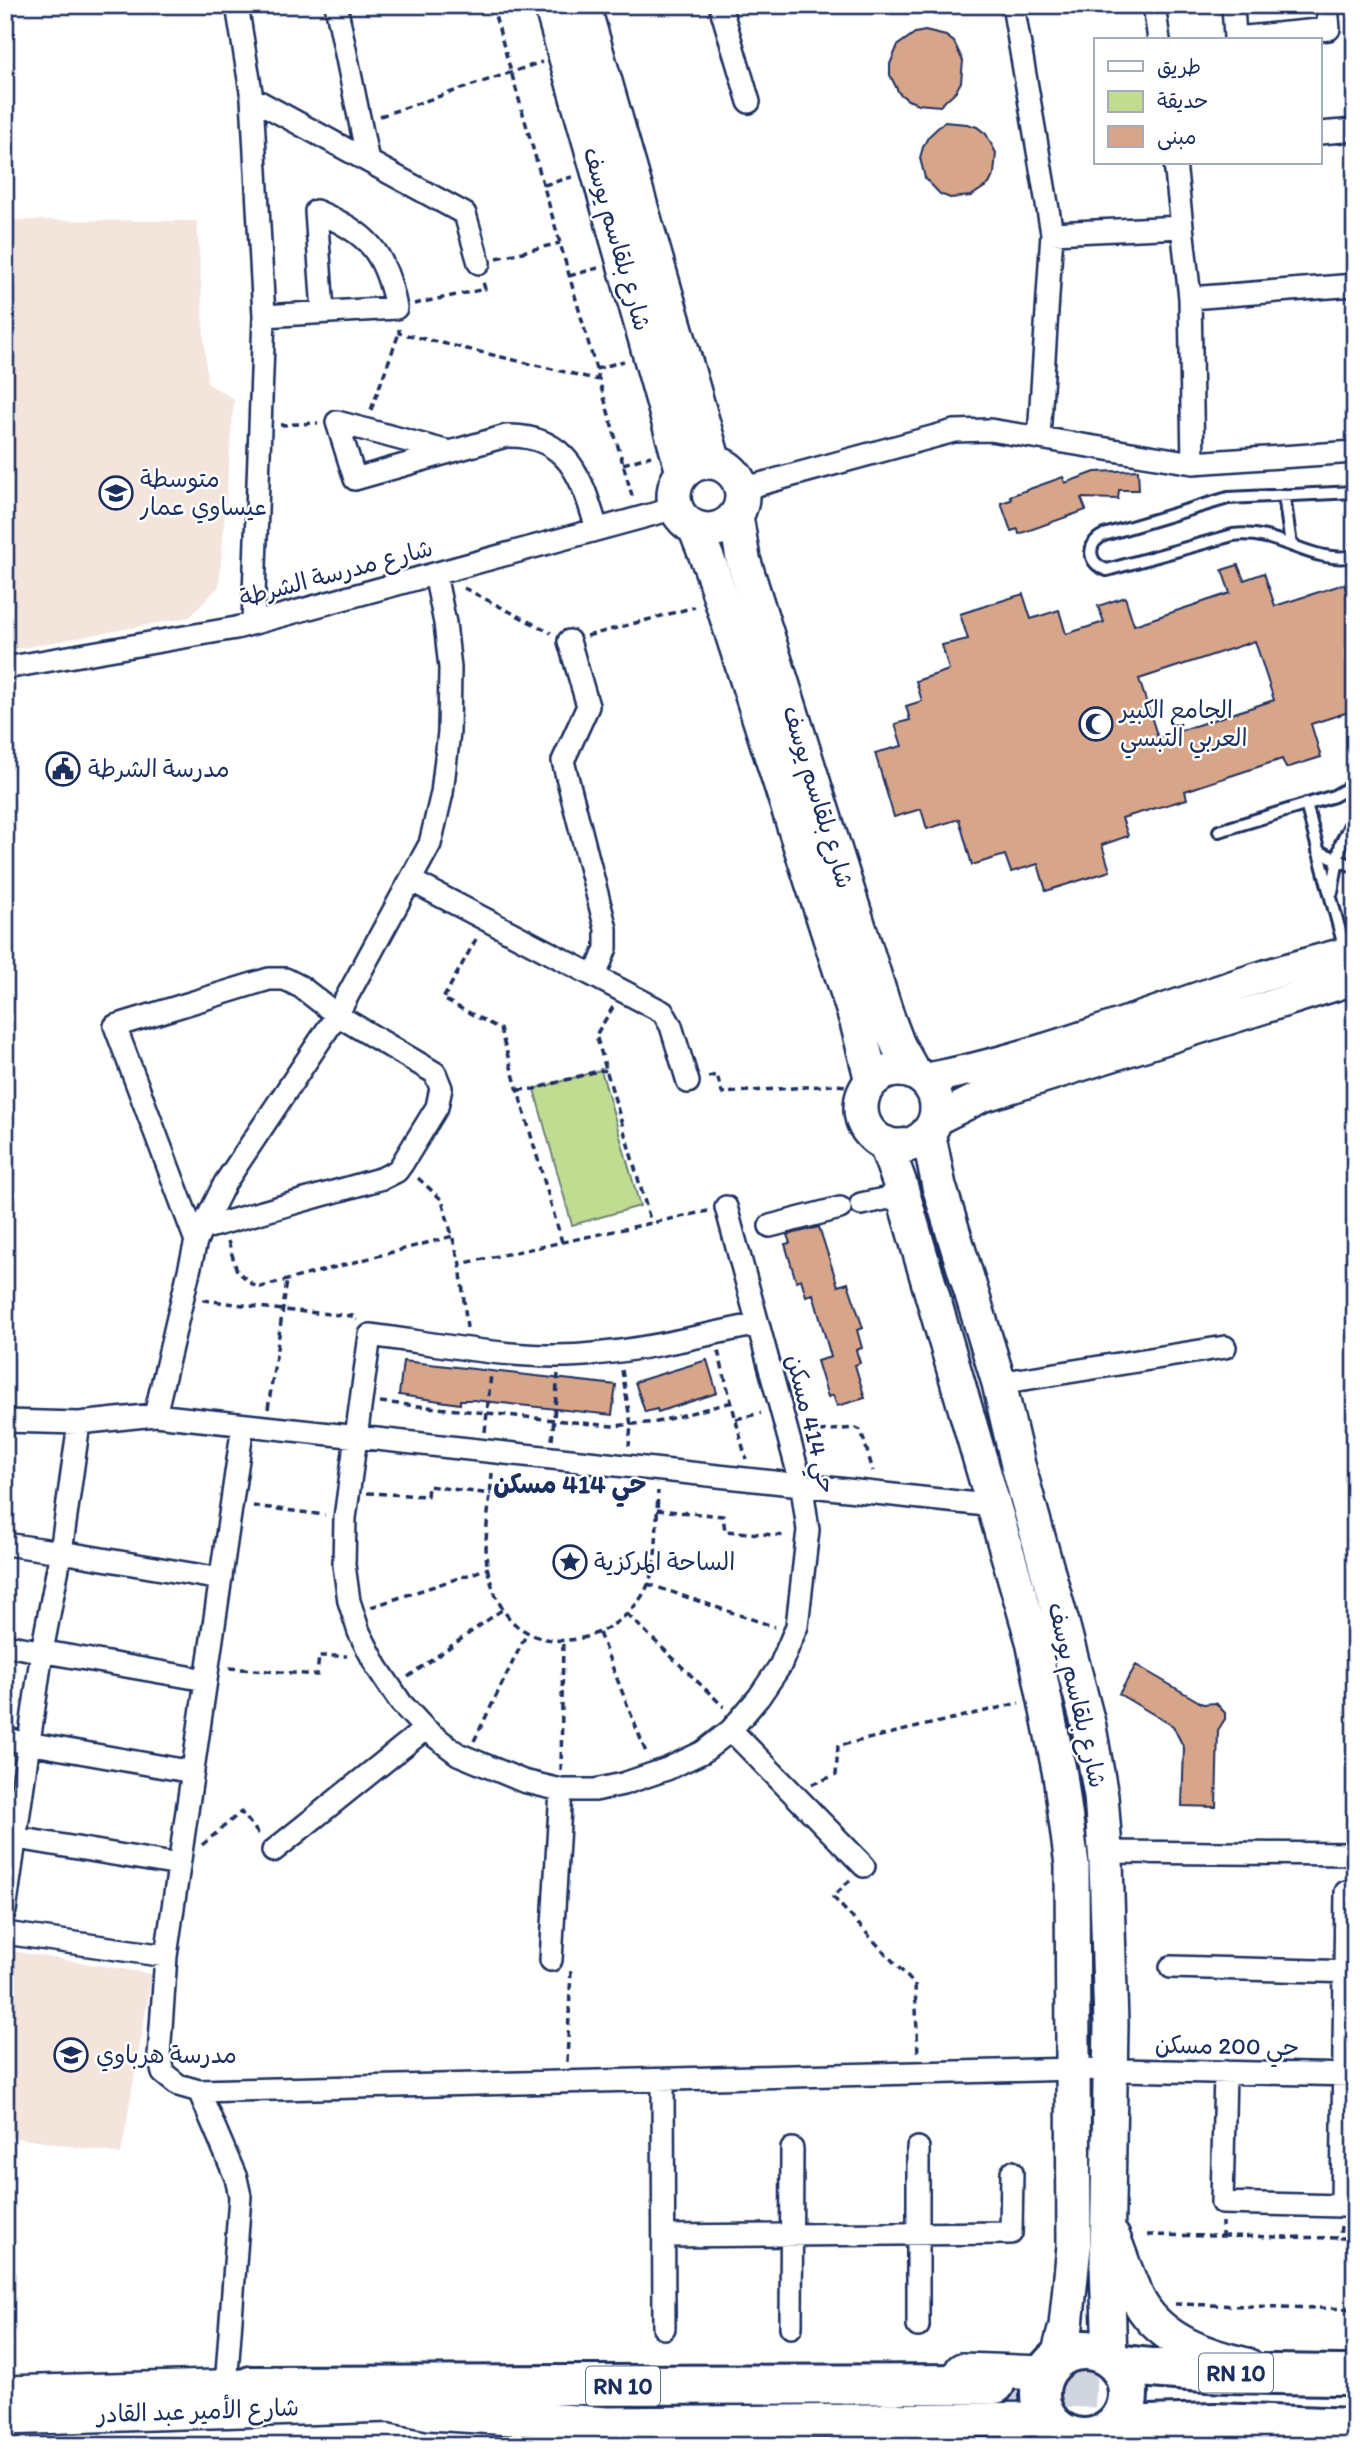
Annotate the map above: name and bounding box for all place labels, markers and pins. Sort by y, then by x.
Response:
place label: متوسطة عيساوي عمار [139,464,267,524]
school or university icon: متوسطة عيساوي عمار [97,474,135,512]
place label: الجامع الكبير العربي التبسي [1118,695,1247,759]
mosque icon: الجامع الكبير العربي التبسي [1077,705,1115,743]
public building icon: مدرسة الشرطة [44,750,82,788]
place label: مدرسة الشرطة [88,754,230,783]
place icon: الساحة المركزية [551,1543,589,1581]
place label: الساحة المركزية [594,1547,735,1576]
school or university icon: مدرسة هرباوي [52,2036,90,2074]
place label: مدرسة هرباوي [96,2040,237,2072]

